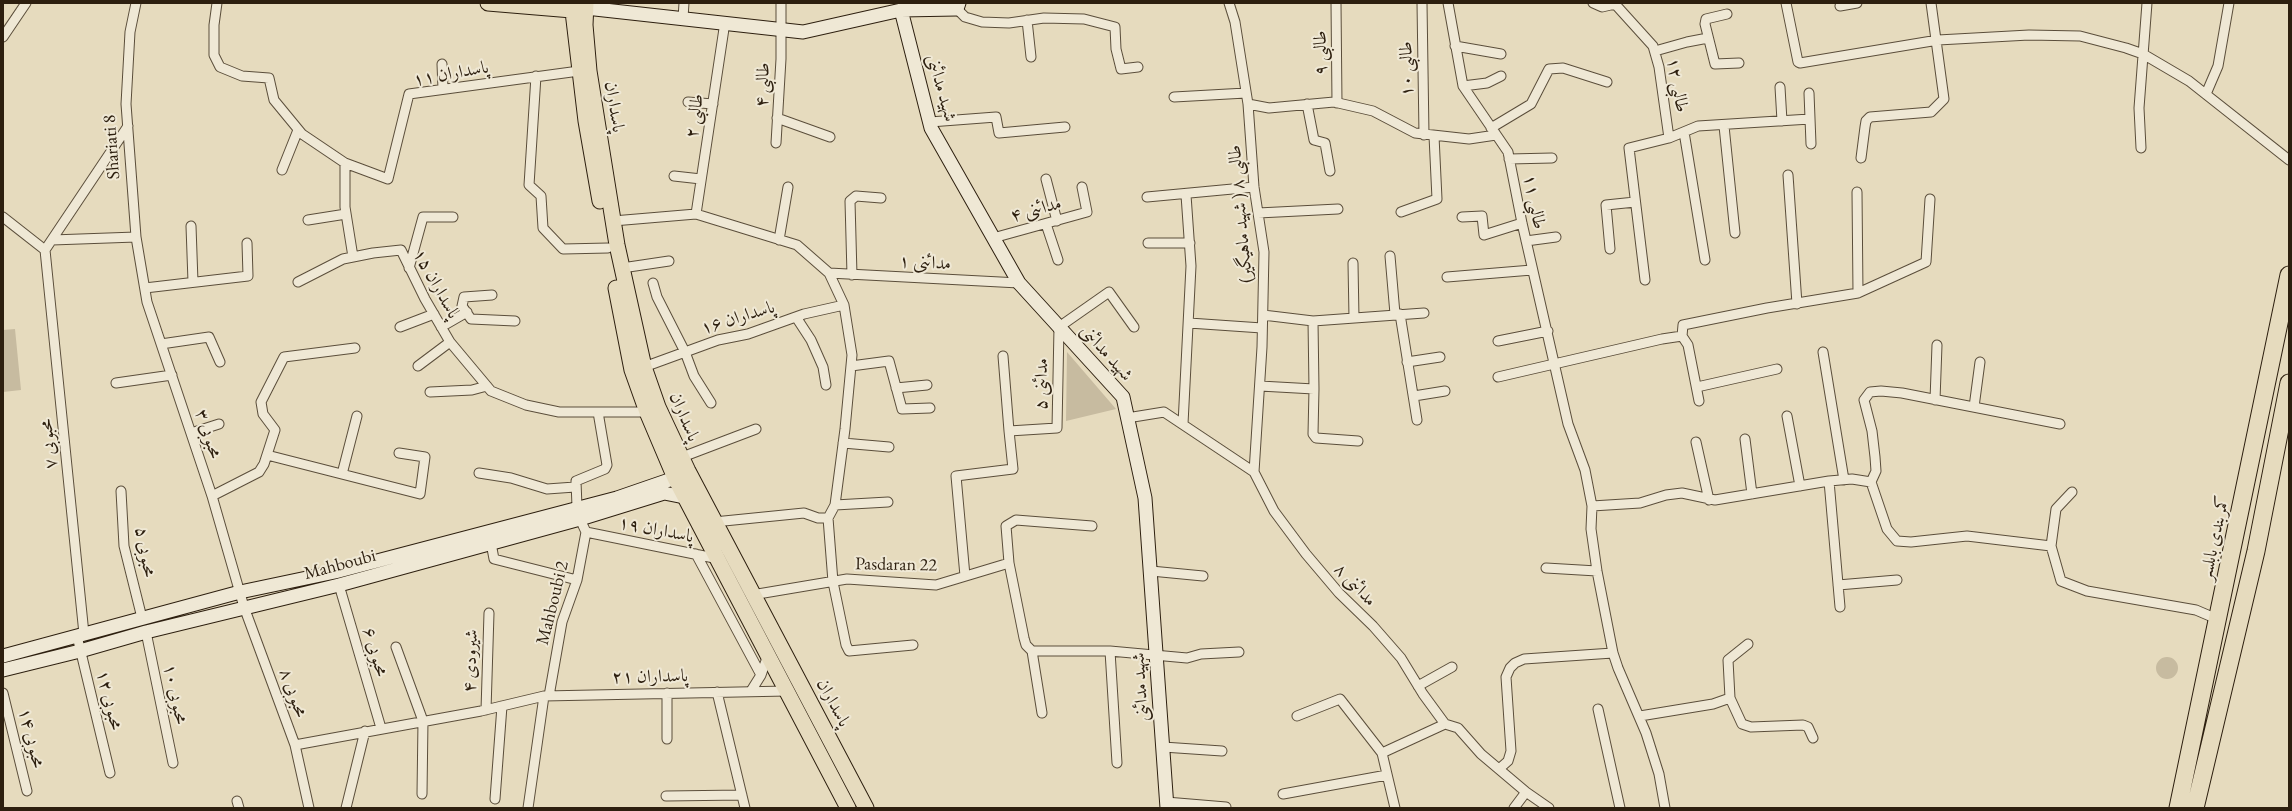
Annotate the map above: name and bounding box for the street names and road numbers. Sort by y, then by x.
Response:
street label: طالبی ۹ [1310,30,1332,76]
street label: طالبی ۱۰ [1396,41,1418,97]
street label: شهید مدائنی [921,52,961,124]
street label: طالبی ۱۲ [1662,56,1692,114]
street label: پاسداران ۱۱ [412,57,490,91]
street label: طالبی ۴ [751,62,775,108]
street label: پاسداران [599,80,629,134]
street label: طالبی ۲ [681,92,709,140]
street label: Shariati 8 [99,114,125,180]
street label: طالبی ۸ ( شهید ماهیگیر) [1224,144,1258,284]
street label: طالبی ۱۱ [1518,173,1550,231]
street label: مدائنی ۴ [1008,193,1064,227]
street label: پاسداران ۱۵ [408,245,464,323]
street label: مدائنی ۱ [899,251,951,275]
street label: پاسداران ۱۶ [698,297,778,339]
street label: شهید مدائنی [1075,320,1137,386]
street label: مدائنی ۵ [1031,358,1053,410]
street label: پاسداران [664,389,704,445]
street label: محبوبی ۳ [190,407,226,461]
street label: محبوبی ۷ [36,418,62,470]
street label: کمربندی بابلسر [2196,494,2234,582]
street label: پاسداران ۱۹ [617,512,695,548]
street label: محبوبی ۵ [130,525,160,579]
street label: Mahboubi [302,545,378,585]
street label: Pasdaran 22 [855,553,937,577]
street label: Mahboubi 2 [532,559,574,647]
street label: مدائنی ۸ [1329,559,1381,611]
street label: محبوبی ۶ [358,625,392,679]
street label: شیرودی ۴ [459,629,483,693]
street label: شهید مدائنی [1128,652,1154,722]
street label: محبوبی ۱۰ [158,662,192,726]
street label: محبوبی ۸ [274,666,312,720]
street label: پاسداران ۲۱ [612,666,688,688]
street label: محبوبی ۱۲ [91,668,127,732]
street label: پاسداران [811,675,855,731]
street label: محبوبی ۱۴ [13,706,49,770]

